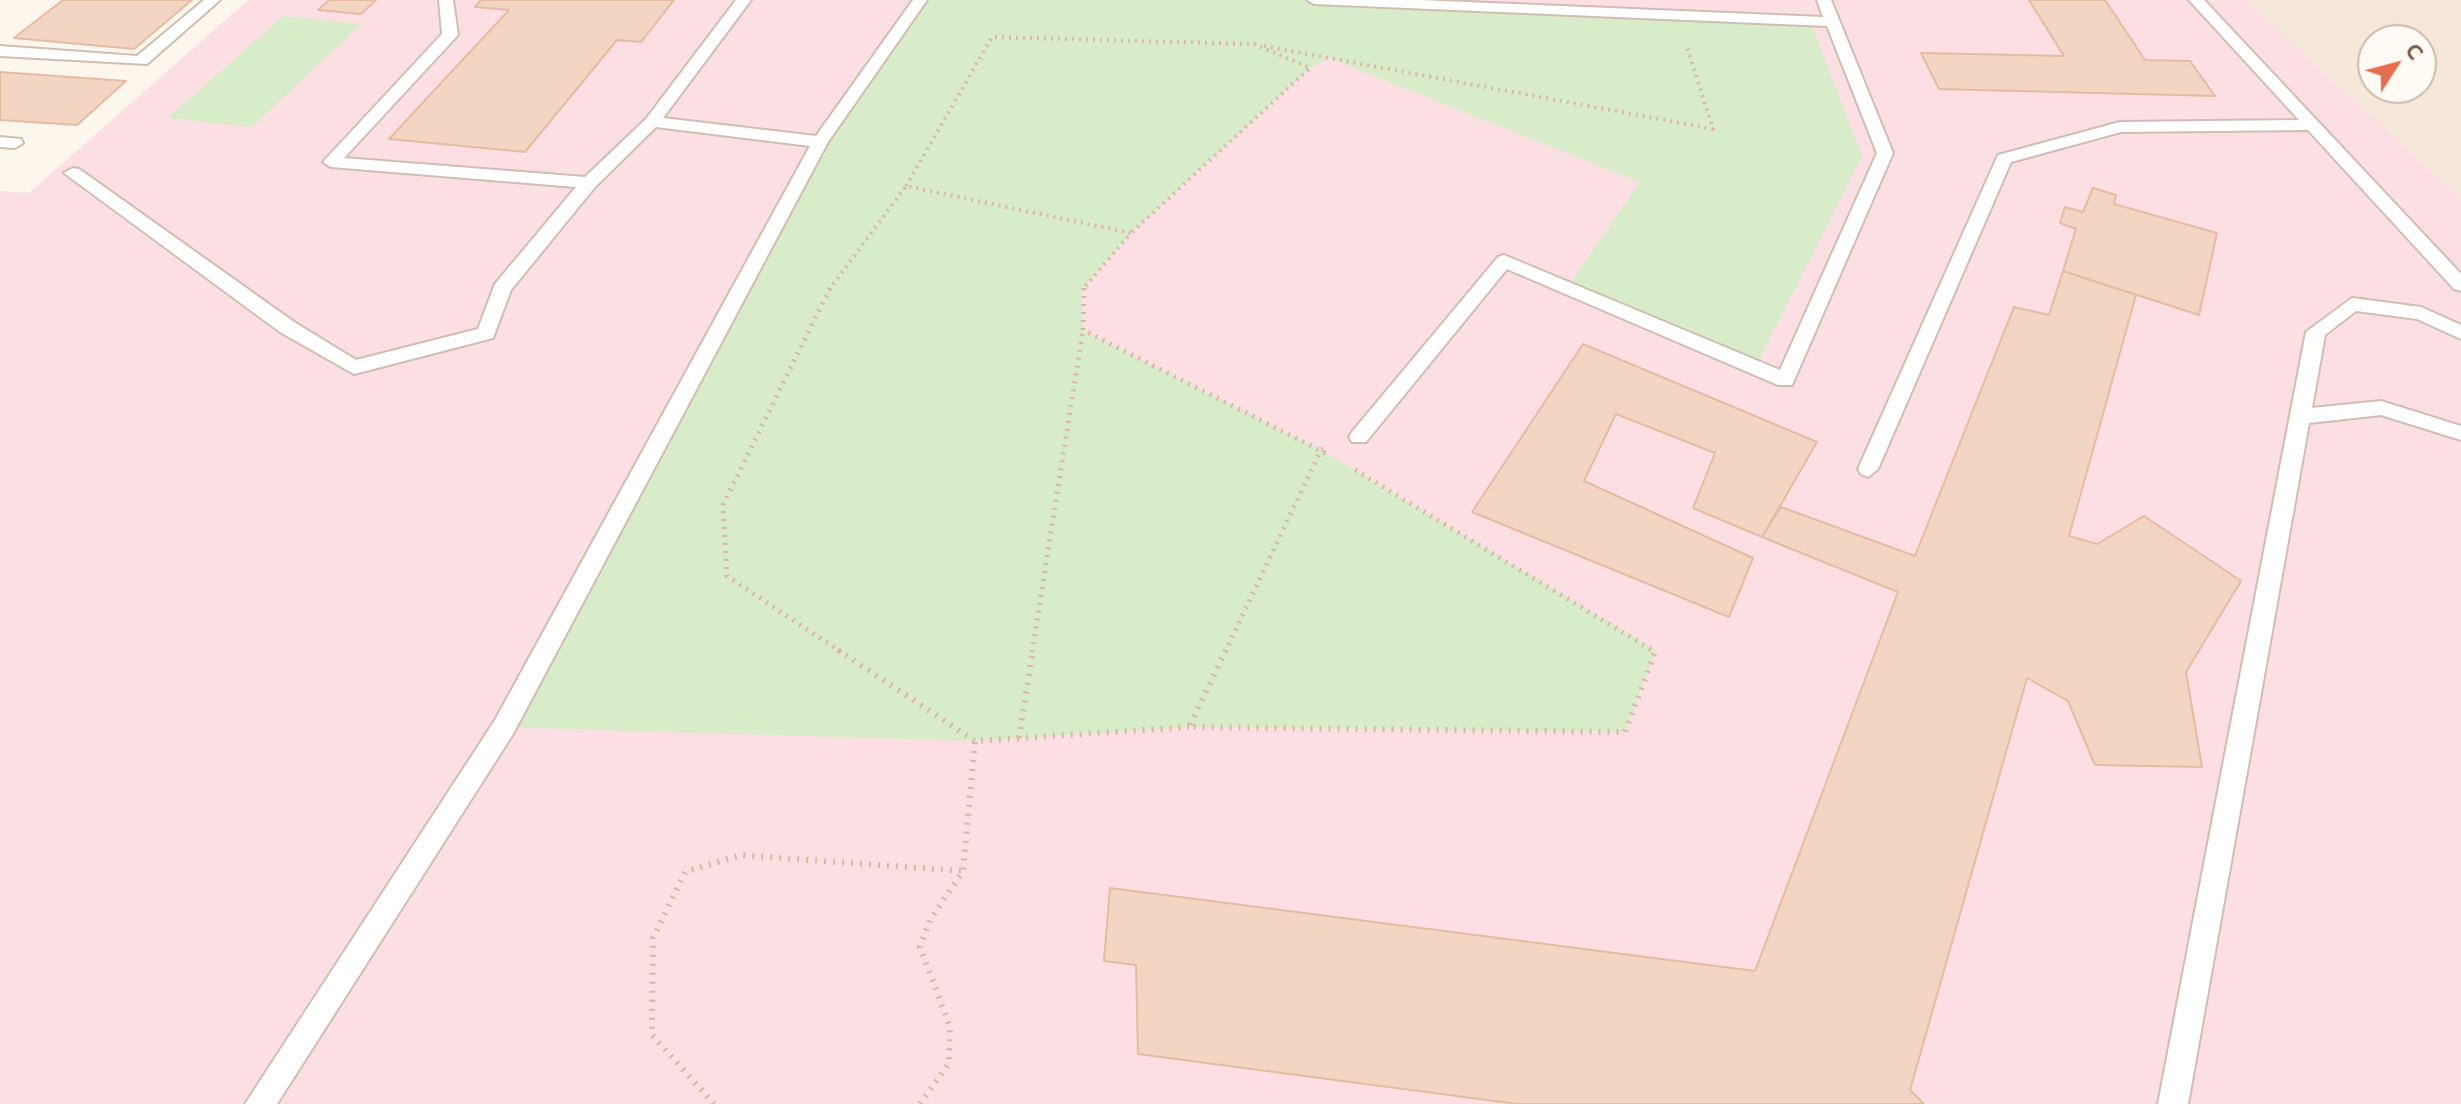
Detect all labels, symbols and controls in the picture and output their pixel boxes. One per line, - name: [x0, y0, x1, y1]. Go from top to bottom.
- north arrow: [2357, 24, 2437, 104]
- text: С: [2401, 38, 2429, 64]

